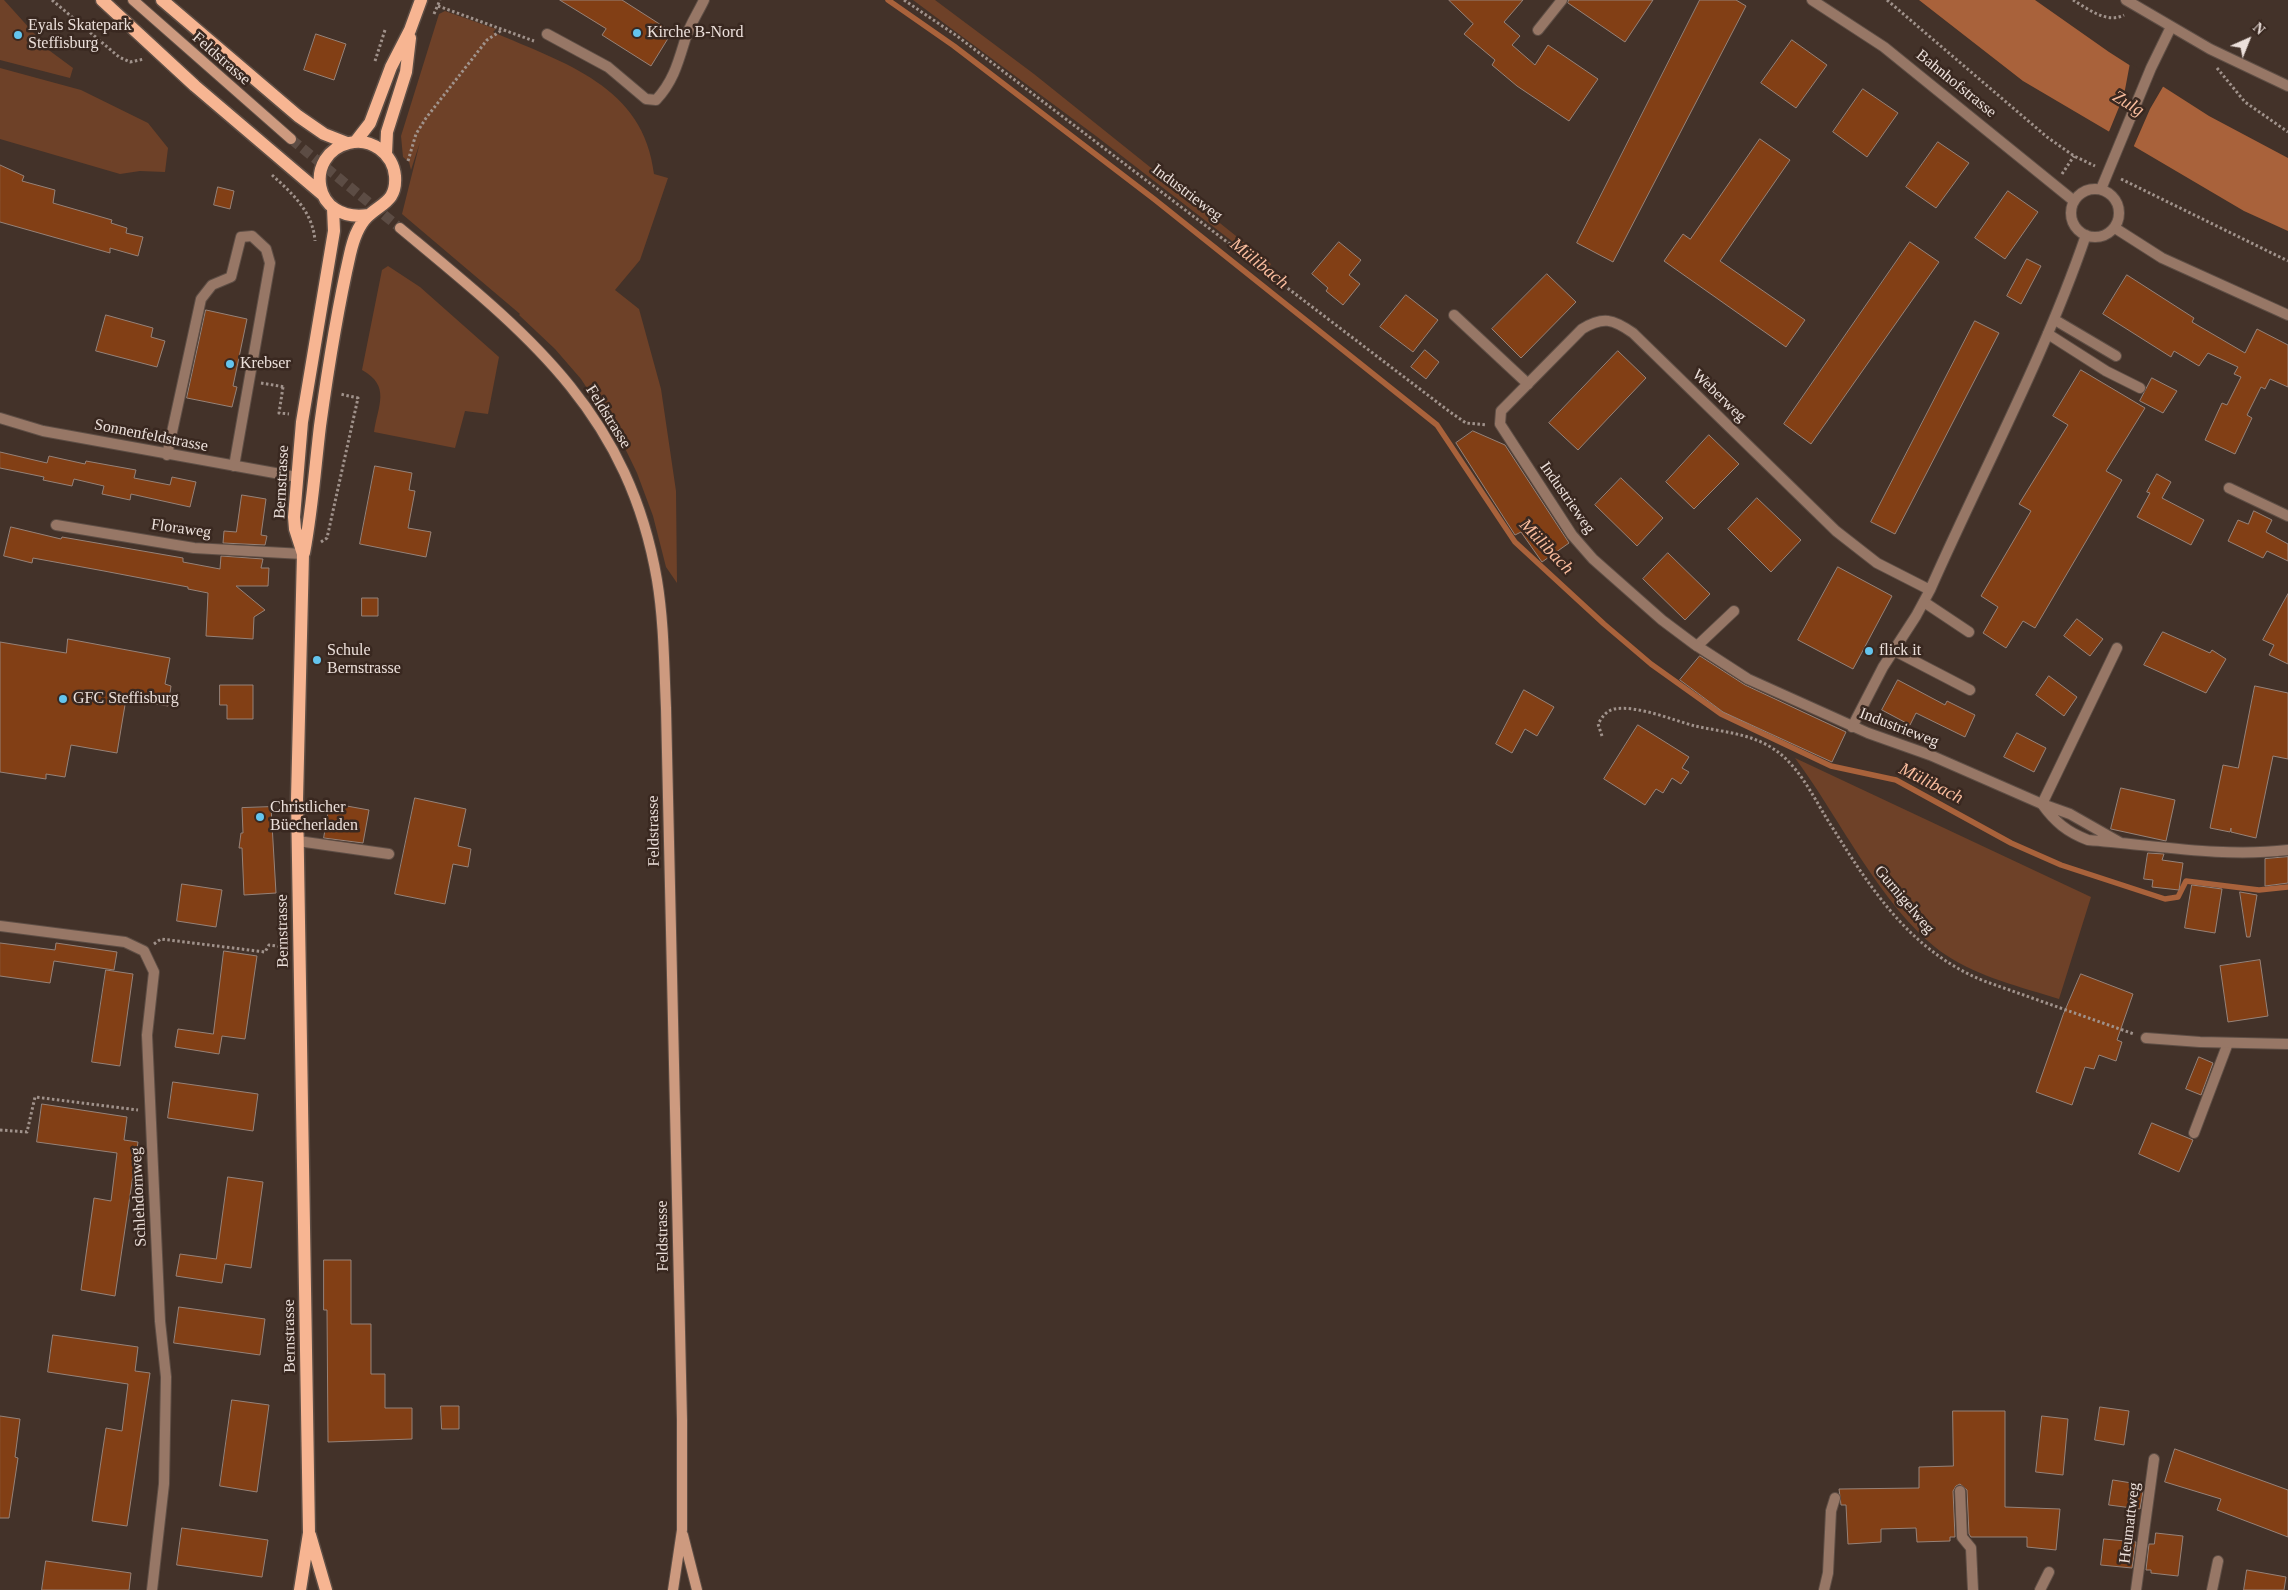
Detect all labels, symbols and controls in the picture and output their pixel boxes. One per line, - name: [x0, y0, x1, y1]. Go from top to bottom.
- north arrow: [2223, 15, 2273, 65]
- place label: Eyals Skatepark Steffisburg: [28, 16, 132, 54]
- text: N: [2250, 20, 2268, 38]
- place label: Kirche B-Nord: [647, 23, 743, 43]
- marker: Kirche B-Nord: [631, 27, 643, 39]
- street label: Feldstrasse: [188, 28, 254, 90]
- marker: Eyals Skatepark Steffisburg: [12, 29, 24, 41]
- street label: Bahnhofstrasse: [1912, 46, 2000, 122]
- water label: Zulg: [2108, 86, 2148, 122]
- street label: Industrieweg: [1148, 160, 1226, 226]
- water label: Mülibach: [1225, 234, 1293, 294]
- place label: Krebser: [240, 354, 291, 374]
- marker: Krebser: [224, 358, 236, 370]
- street label: Weberweg: [1688, 365, 1750, 427]
- street label: Feldstrasse: [581, 382, 635, 452]
- street label: Sonnenfeldstrasse: [92, 416, 210, 456]
- street label: Bernstrasse: [270, 445, 294, 519]
- street label: Industrieweg: [1535, 458, 1599, 538]
- street label: Floraweg: [150, 515, 212, 543]
- water label: Mülibach: [1514, 515, 1578, 579]
- place label: Schule Bernstrasse: [327, 641, 401, 679]
- place label: flick it: [1879, 641, 1921, 661]
- marker: flick it: [1863, 645, 1875, 657]
- marker: Schule Bernstrasse: [311, 654, 323, 666]
- place label: GFC Steffisburg: [73, 689, 179, 709]
- marker: GFC Steffisburg: [57, 693, 69, 705]
- street label: Industrieweg: [1857, 704, 1941, 752]
- water label: Mülibach: [1895, 759, 1967, 809]
- street label: Feldstrasse: [644, 795, 664, 867]
- place label: Christlicher Büecherladen: [270, 798, 358, 836]
- marker: Christlicher Büecherladen: [254, 811, 266, 823]
- street label: Gurnigelweg: [1870, 862, 1938, 938]
- street label: Bernstrasse: [273, 894, 293, 968]
- street label: Schlehdornweg: [127, 1147, 151, 1247]
- street label: Feldstrasse: [653, 1200, 673, 1272]
- street label: Bernstrasse: [280, 1299, 300, 1373]
- street label: Heumattweg: [2115, 1481, 2145, 1565]

